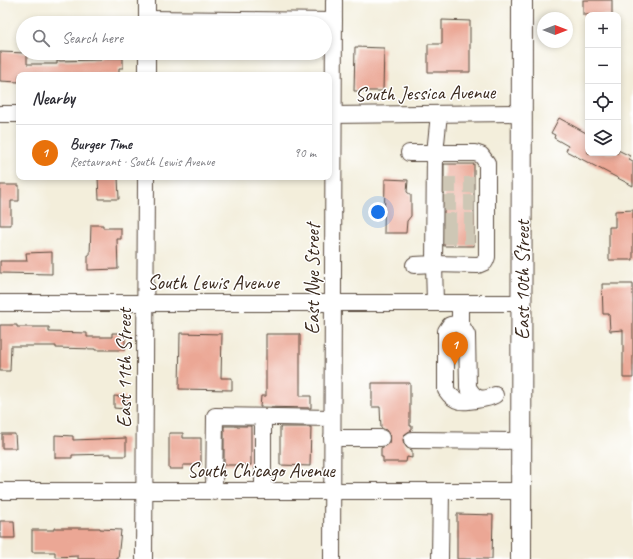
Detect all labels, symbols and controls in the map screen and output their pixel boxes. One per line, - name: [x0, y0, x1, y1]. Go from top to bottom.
- north arrow: [537, 12, 573, 48]
- map controls: [585, 12, 621, 156]
- button: +: [585, 12, 621, 48]
- search box: [16, 16, 332, 60]
- icon: search: [30, 27, 52, 49]
- text: Search here: [62, 29, 123, 48]
- button: −: [585, 48, 621, 84]
- street label: South Jessica Avenue: [355, 79, 497, 107]
- button: locate: [585, 84, 621, 120]
- text: Nearby: [32, 88, 75, 109]
- button: layers: [585, 120, 621, 156]
- text: Burger Time: [70, 135, 132, 154]
- text: 1: [42, 145, 48, 161]
- text: 90 m: [294, 145, 316, 161]
- text: Restaurant · South Lewis Avenue: [70, 154, 214, 170]
- your location: [368, 202, 388, 222]
- street label: East 10th Street: [510, 218, 535, 340]
- street label: East Nye Street: [300, 220, 325, 334]
- street label: South Lewis Avenue: [147, 270, 280, 295]
- street label: East 11th Street: [112, 306, 137, 428]
- pin: 1: [442, 332, 468, 365]
- street label: South Chicago Avenue: [187, 458, 336, 483]

